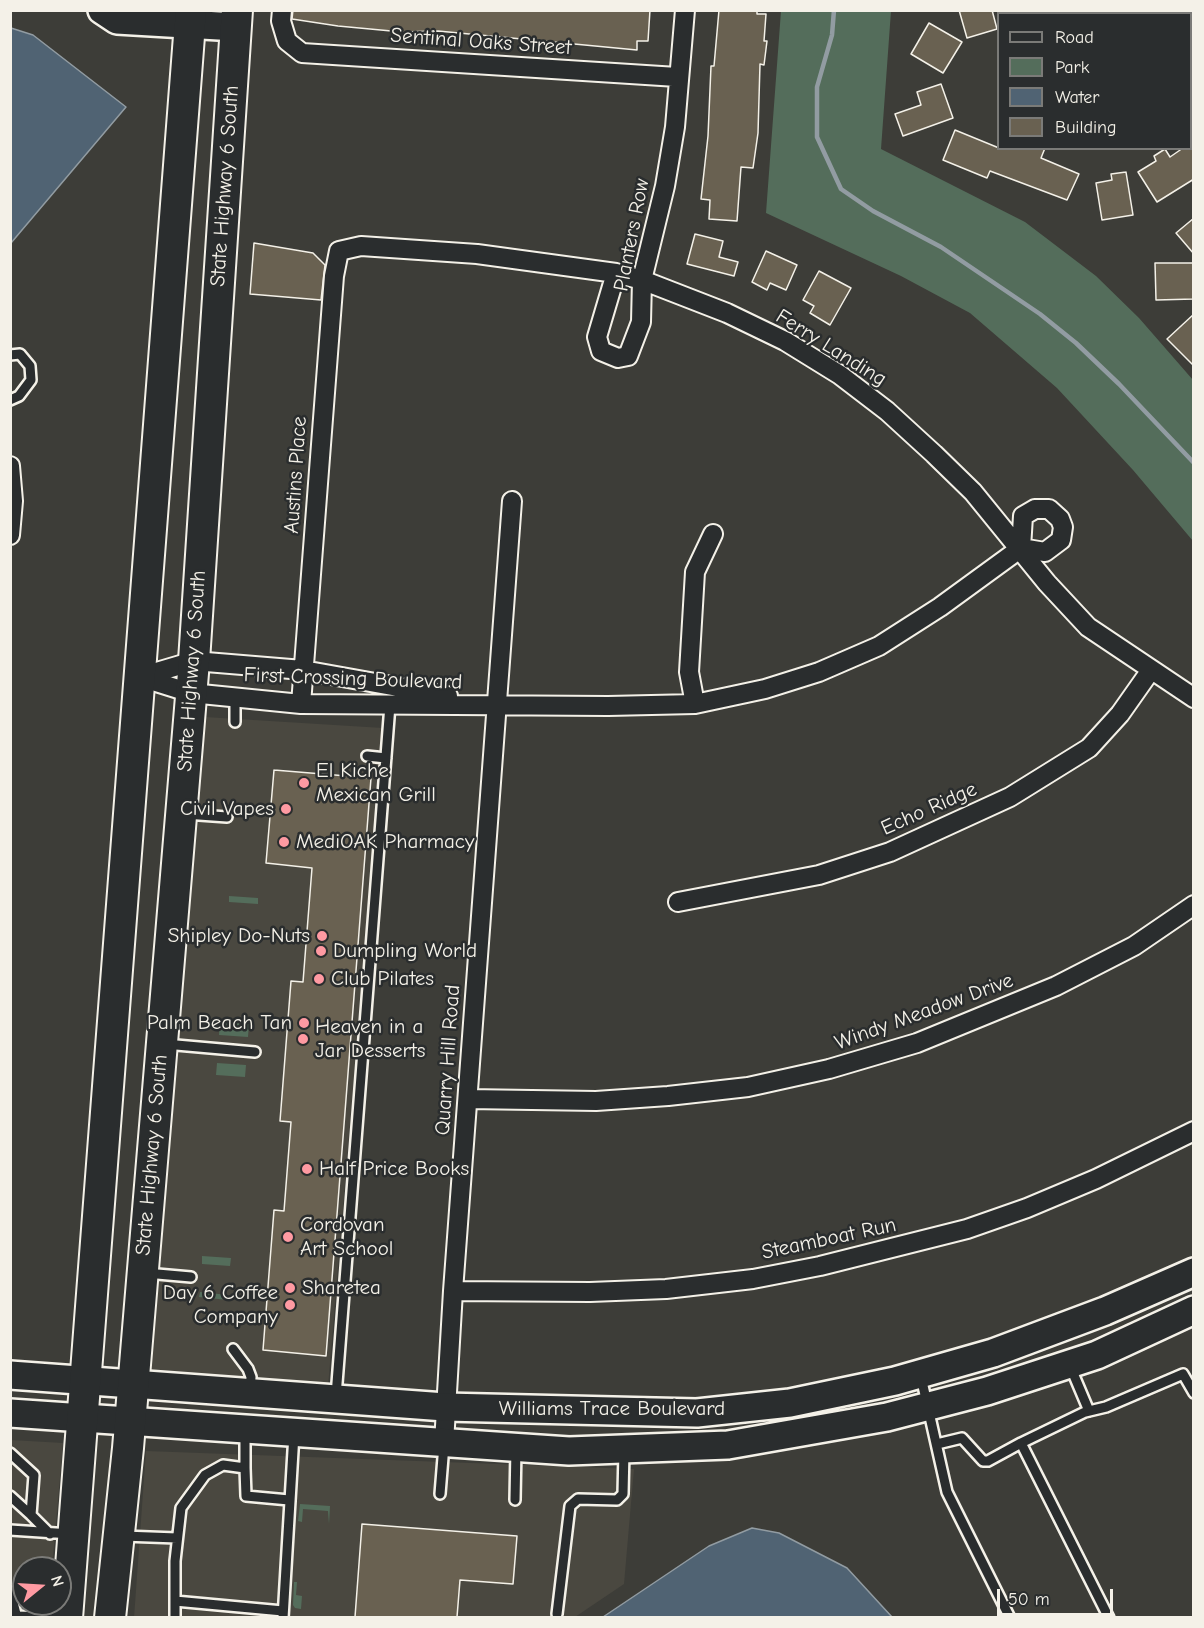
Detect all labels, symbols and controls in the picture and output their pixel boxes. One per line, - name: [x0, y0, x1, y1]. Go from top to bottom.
- legend: [997, 12, 1192, 150]
- street label: Sentinal Oaks Street: [390, 23, 572, 61]
- text: Road: [1055, 27, 1094, 48]
- text: Park: [1055, 57, 1089, 78]
- street label: State Highway 6 South: [205, 85, 245, 287]
- text: Water: [1055, 87, 1099, 108]
- text: Building: [1055, 117, 1117, 138]
- street label: Planters Row: [609, 176, 655, 294]
- street label: Ferry Landing: [771, 304, 891, 392]
- street label: Austins Place: [279, 415, 313, 535]
- street label: State Highway 6 South: [172, 570, 212, 772]
- street label: First Crossing Boulevard: [243, 663, 463, 695]
- place label: El Kiche Mexican Grill: [316, 758, 436, 808]
- marker: El Kiche Mexican Grill: [297, 776, 311, 790]
- street label: Echo Ridge: [877, 777, 981, 841]
- place label: Civil Vapes: [180, 796, 274, 822]
- marker: Civil Vapes: [279, 802, 293, 816]
- place label: MediOAK Pharmacy: [296, 829, 474, 855]
- marker: MediOAK Pharmacy: [277, 835, 291, 849]
- place label: Shipley Do-Nuts: [168, 923, 310, 949]
- marker: Shipley Do-Nuts: [315, 929, 329, 943]
- place label: Dumpling World: [333, 938, 477, 964]
- marker: Dumpling World: [314, 944, 328, 958]
- place label: Club Pilates: [331, 966, 434, 992]
- street label: Windy Meadow Drive: [831, 968, 1017, 1056]
- marker: Club Pilates: [312, 972, 326, 986]
- street label: Quarry Hill Road: [430, 984, 466, 1136]
- place label: Palm Beach Tan: [147, 1010, 292, 1036]
- place label: Heaven in a Jar Desserts: [315, 1014, 426, 1064]
- marker: Palm Beach Tan: [297, 1016, 311, 1030]
- marker: Heaven in a Jar Desserts: [296, 1032, 310, 1046]
- street label: State Highway 6 South: [131, 1053, 173, 1257]
- place label: Half Price Books: [319, 1156, 469, 1182]
- marker: Half Price Books: [300, 1162, 314, 1176]
- place label: Cordovan Art School: [300, 1212, 393, 1262]
- street label: Steamboat Run: [759, 1212, 899, 1266]
- marker: Cordovan Art School: [281, 1230, 295, 1244]
- place label: Sharetea: [302, 1275, 381, 1301]
- place label: Day 6 Coffee Company: [163, 1280, 278, 1330]
- marker: Sharetea: [283, 1281, 297, 1295]
- marker: Day 6 Coffee Company: [283, 1298, 297, 1312]
- street label: Williams Trace Boulevard: [499, 1396, 725, 1422]
- north arrow: [12, 1556, 72, 1616]
- text: N: [47, 1573, 67, 1589]
- scale bar: [1000, 1577, 1116, 1615]
- text: 50 m: [1008, 1589, 1050, 1610]

